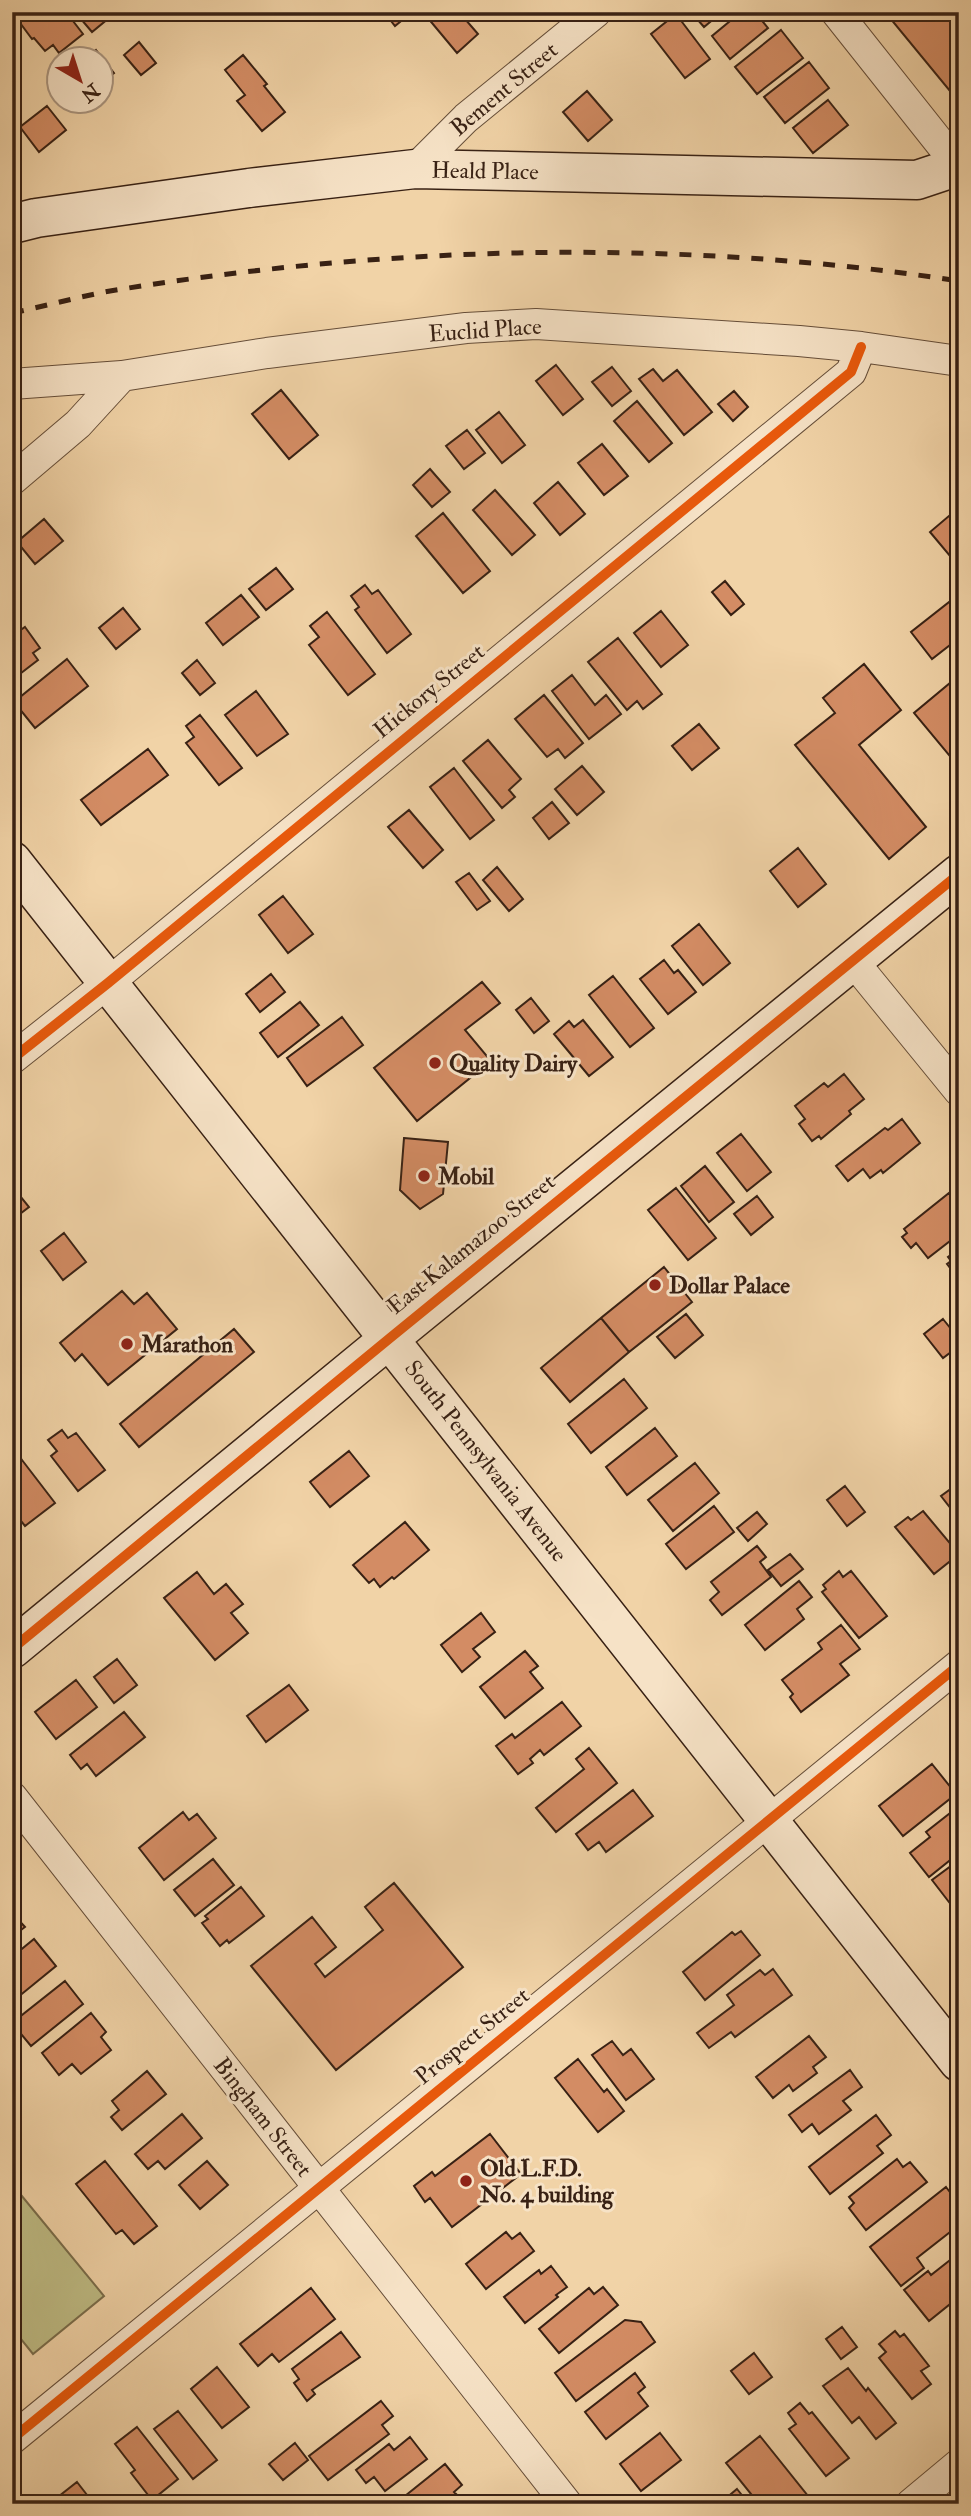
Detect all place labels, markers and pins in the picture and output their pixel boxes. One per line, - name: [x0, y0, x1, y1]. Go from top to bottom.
- place label: Quality Dairy: [449, 1049, 578, 1079]
- marker: Quality Dairy: [427, 1055, 443, 1071]
- place label: Mobil: [437, 1162, 495, 1191]
- marker: Mobil: [416, 1168, 432, 1184]
- place label: Dollar Palace: [669, 1271, 790, 1300]
- marker: Dollar Palace: [647, 1277, 663, 1293]
- place label: Marathon: [140, 1330, 233, 1359]
- marker: Marathon: [119, 1336, 135, 1352]
- place label: Old L.F.D. No. 4 building: [479, 2154, 615, 2210]
- marker: Old L.F.D. No. 4 building: [458, 2173, 474, 2189]

